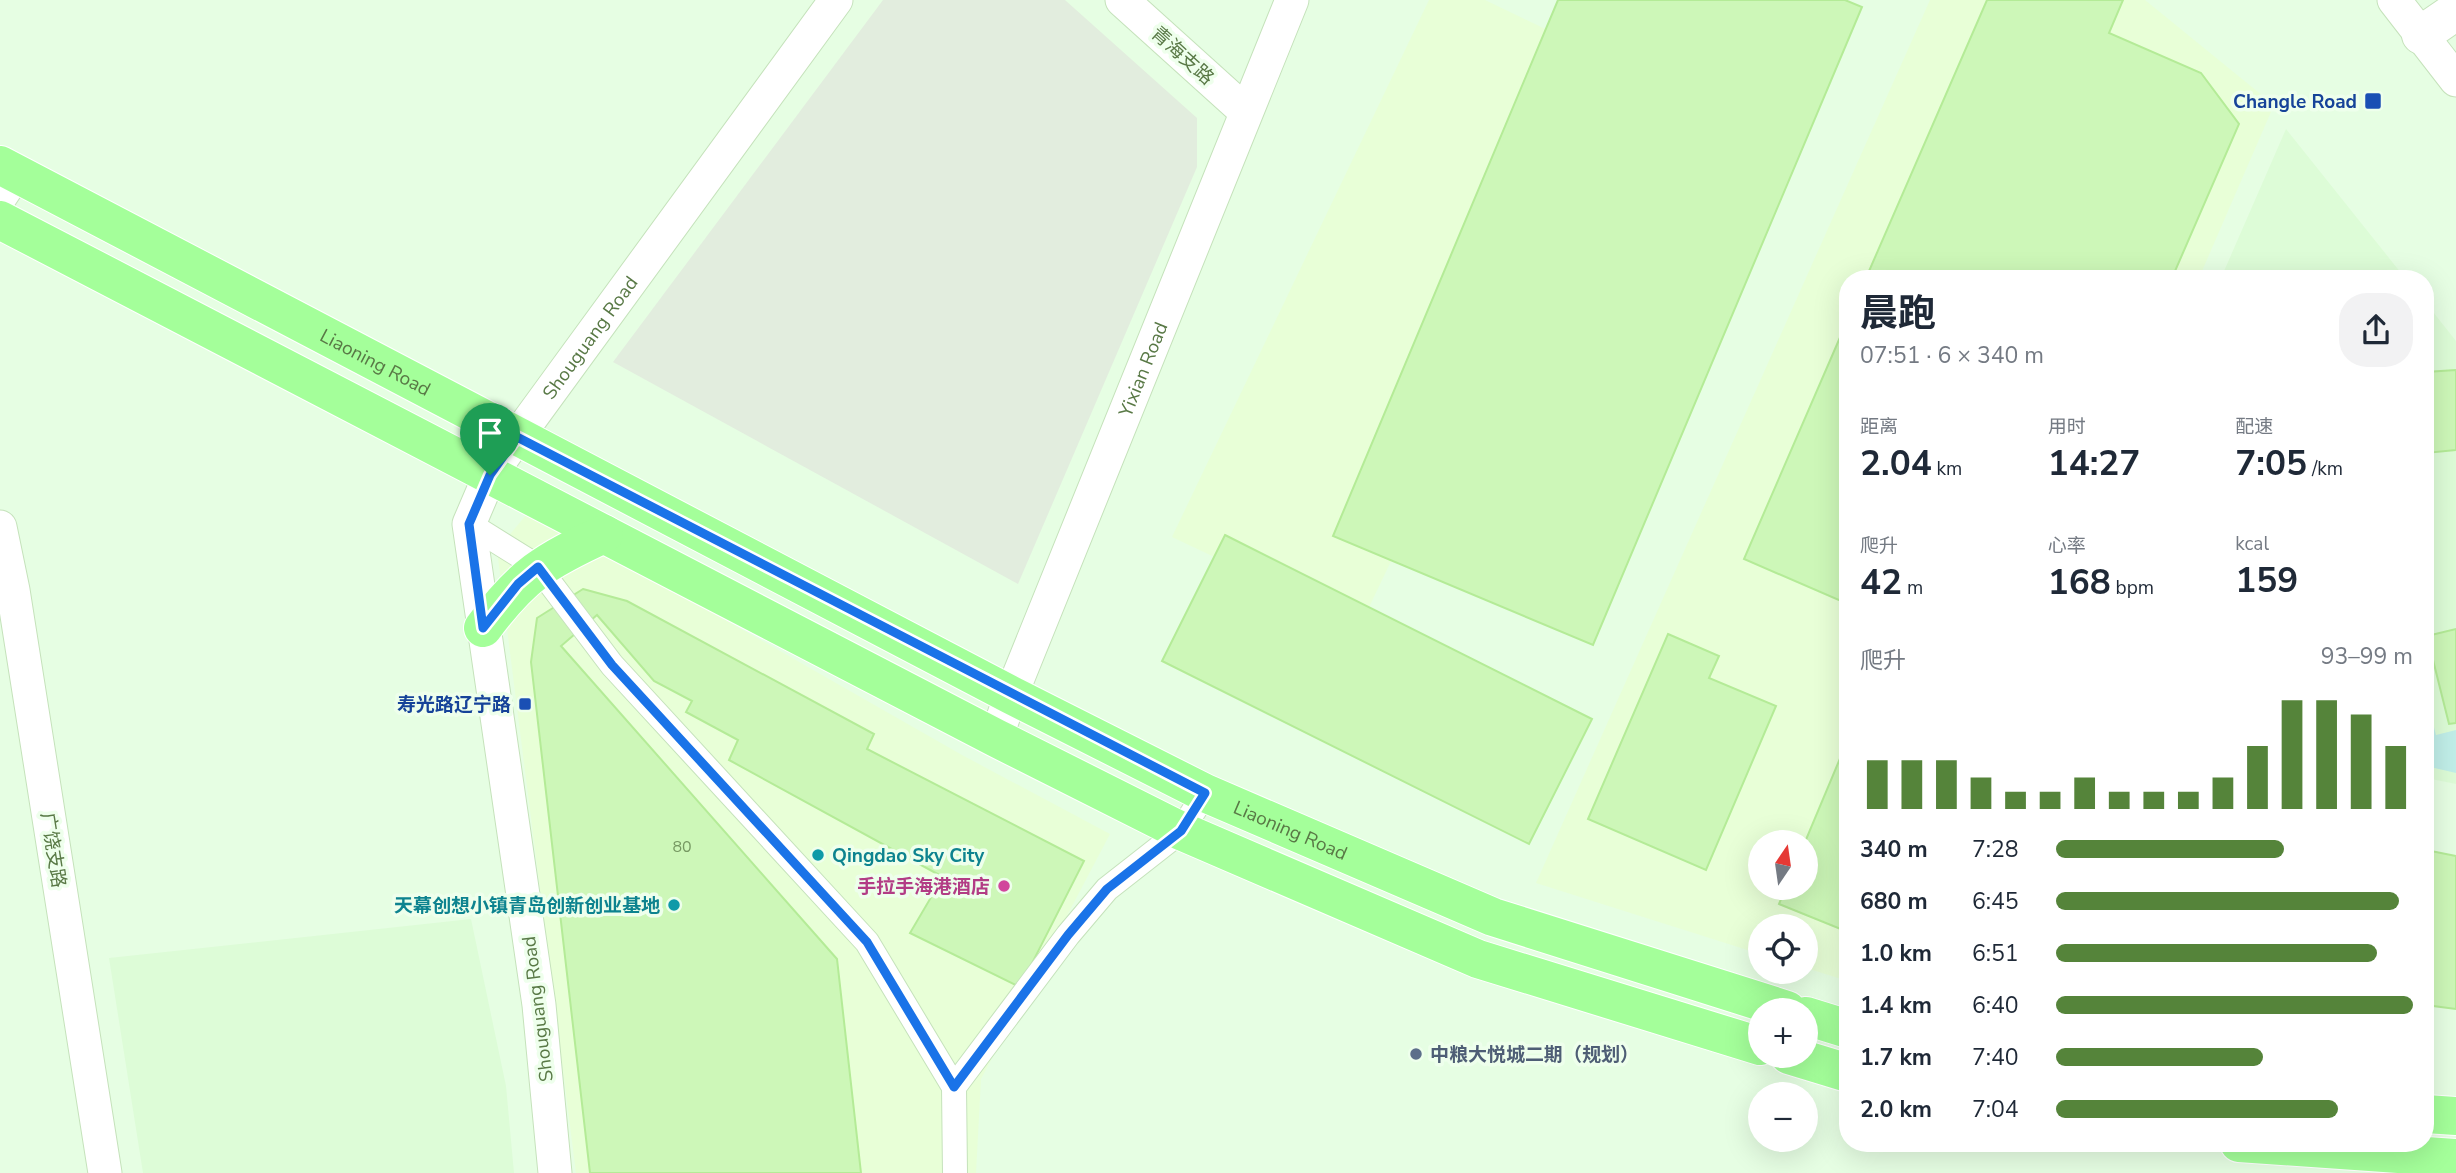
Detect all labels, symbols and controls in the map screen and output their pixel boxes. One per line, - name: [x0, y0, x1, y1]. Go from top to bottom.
- street label: 青海支路: [1145, 21, 1219, 91]
- place label: Changle Road: [2233, 89, 2357, 115]
- marker: Changle Road: [2363, 91, 2383, 111]
- street label: Shouguang Road: [537, 271, 644, 405]
- text: 晨跑: [1860, 288, 1936, 339]
- button: share: [2339, 293, 2413, 367]
- street label: Yixian Road: [1112, 318, 1174, 422]
- street label: Liaoning Road: [315, 323, 435, 403]
- text: 07:51 · 6 × 340 m: [1860, 340, 2044, 371]
- pin: [460, 403, 520, 475]
- icon: arrive: [471, 414, 509, 452]
- text: 距离: [1860, 414, 1898, 440]
- text: 用时: [2048, 414, 2086, 440]
- text: 配速: [2235, 414, 2273, 440]
- text: 2.04: [1860, 440, 1932, 487]
- text: 14:27: [2048, 440, 2140, 487]
- text: 7:05: [2235, 440, 2307, 487]
- text: km: [1932, 456, 1962, 482]
- text: /km: [2307, 456, 2343, 482]
- text: kcal: [2235, 531, 2269, 557]
- text: 爬升: [1860, 533, 1898, 559]
- text: 心率: [2048, 533, 2086, 559]
- text: 159: [2235, 557, 2298, 604]
- text: 42: [1860, 559, 1902, 606]
- text: 168: [2048, 559, 2111, 606]
- text: m: [1902, 575, 1923, 601]
- text: bpm: [2111, 575, 2154, 601]
- text: 93–99 m: [2321, 641, 2413, 672]
- text: 爬升: [1860, 645, 1906, 676]
- place label: 寿光路辽宁路: [397, 692, 511, 718]
- marker: 寿光路辽宁路: [517, 696, 533, 712]
- street label: Liaoning Road: [1229, 795, 1351, 867]
- street label: 广饶支路: [34, 811, 72, 890]
- north arrow: [1748, 830, 1818, 900]
- map controls: [1748, 830, 1818, 1152]
- text: 340 m: [1860, 834, 1928, 865]
- text: 7:28: [1972, 834, 2019, 865]
- house number: 80: [672, 836, 692, 858]
- place label: Qingdao Sky City: [832, 843, 985, 869]
- marker: Qingdao Sky City: [810, 847, 826, 863]
- place label: 手拉手海港酒店: [857, 874, 990, 900]
- marker: 手拉手海港酒店: [996, 878, 1012, 894]
- text: 680 m: [1860, 886, 1928, 917]
- text: 6:45: [1972, 886, 2019, 917]
- place label: 天幕创想小镇青岛创新创业基地: [394, 893, 660, 919]
- marker: 天幕创想小镇青岛创新创业基地: [666, 897, 682, 913]
- button: locate: [1748, 914, 1818, 984]
- street label: Shouguang Road: [516, 935, 560, 1083]
- text: 1.0 km: [1860, 938, 1932, 969]
- text: 6:51: [1972, 938, 2019, 969]
- text: 1.4 km: [1860, 990, 1932, 1021]
- text: 6:40: [1972, 990, 2019, 1021]
- button: +: [1748, 998, 1818, 1068]
- place label: 中粮大悦城二期（规划）: [1430, 1042, 1639, 1068]
- text: 1.7 km: [1860, 1042, 1932, 1073]
- text: 7:40: [1972, 1042, 2019, 1073]
- marker: 中粮大悦城二期（规划）: [1408, 1046, 1424, 1062]
- button: −: [1748, 1082, 1818, 1152]
- text: 2.0 km: [1860, 1094, 1932, 1125]
- text: 7:04: [1972, 1094, 2019, 1125]

